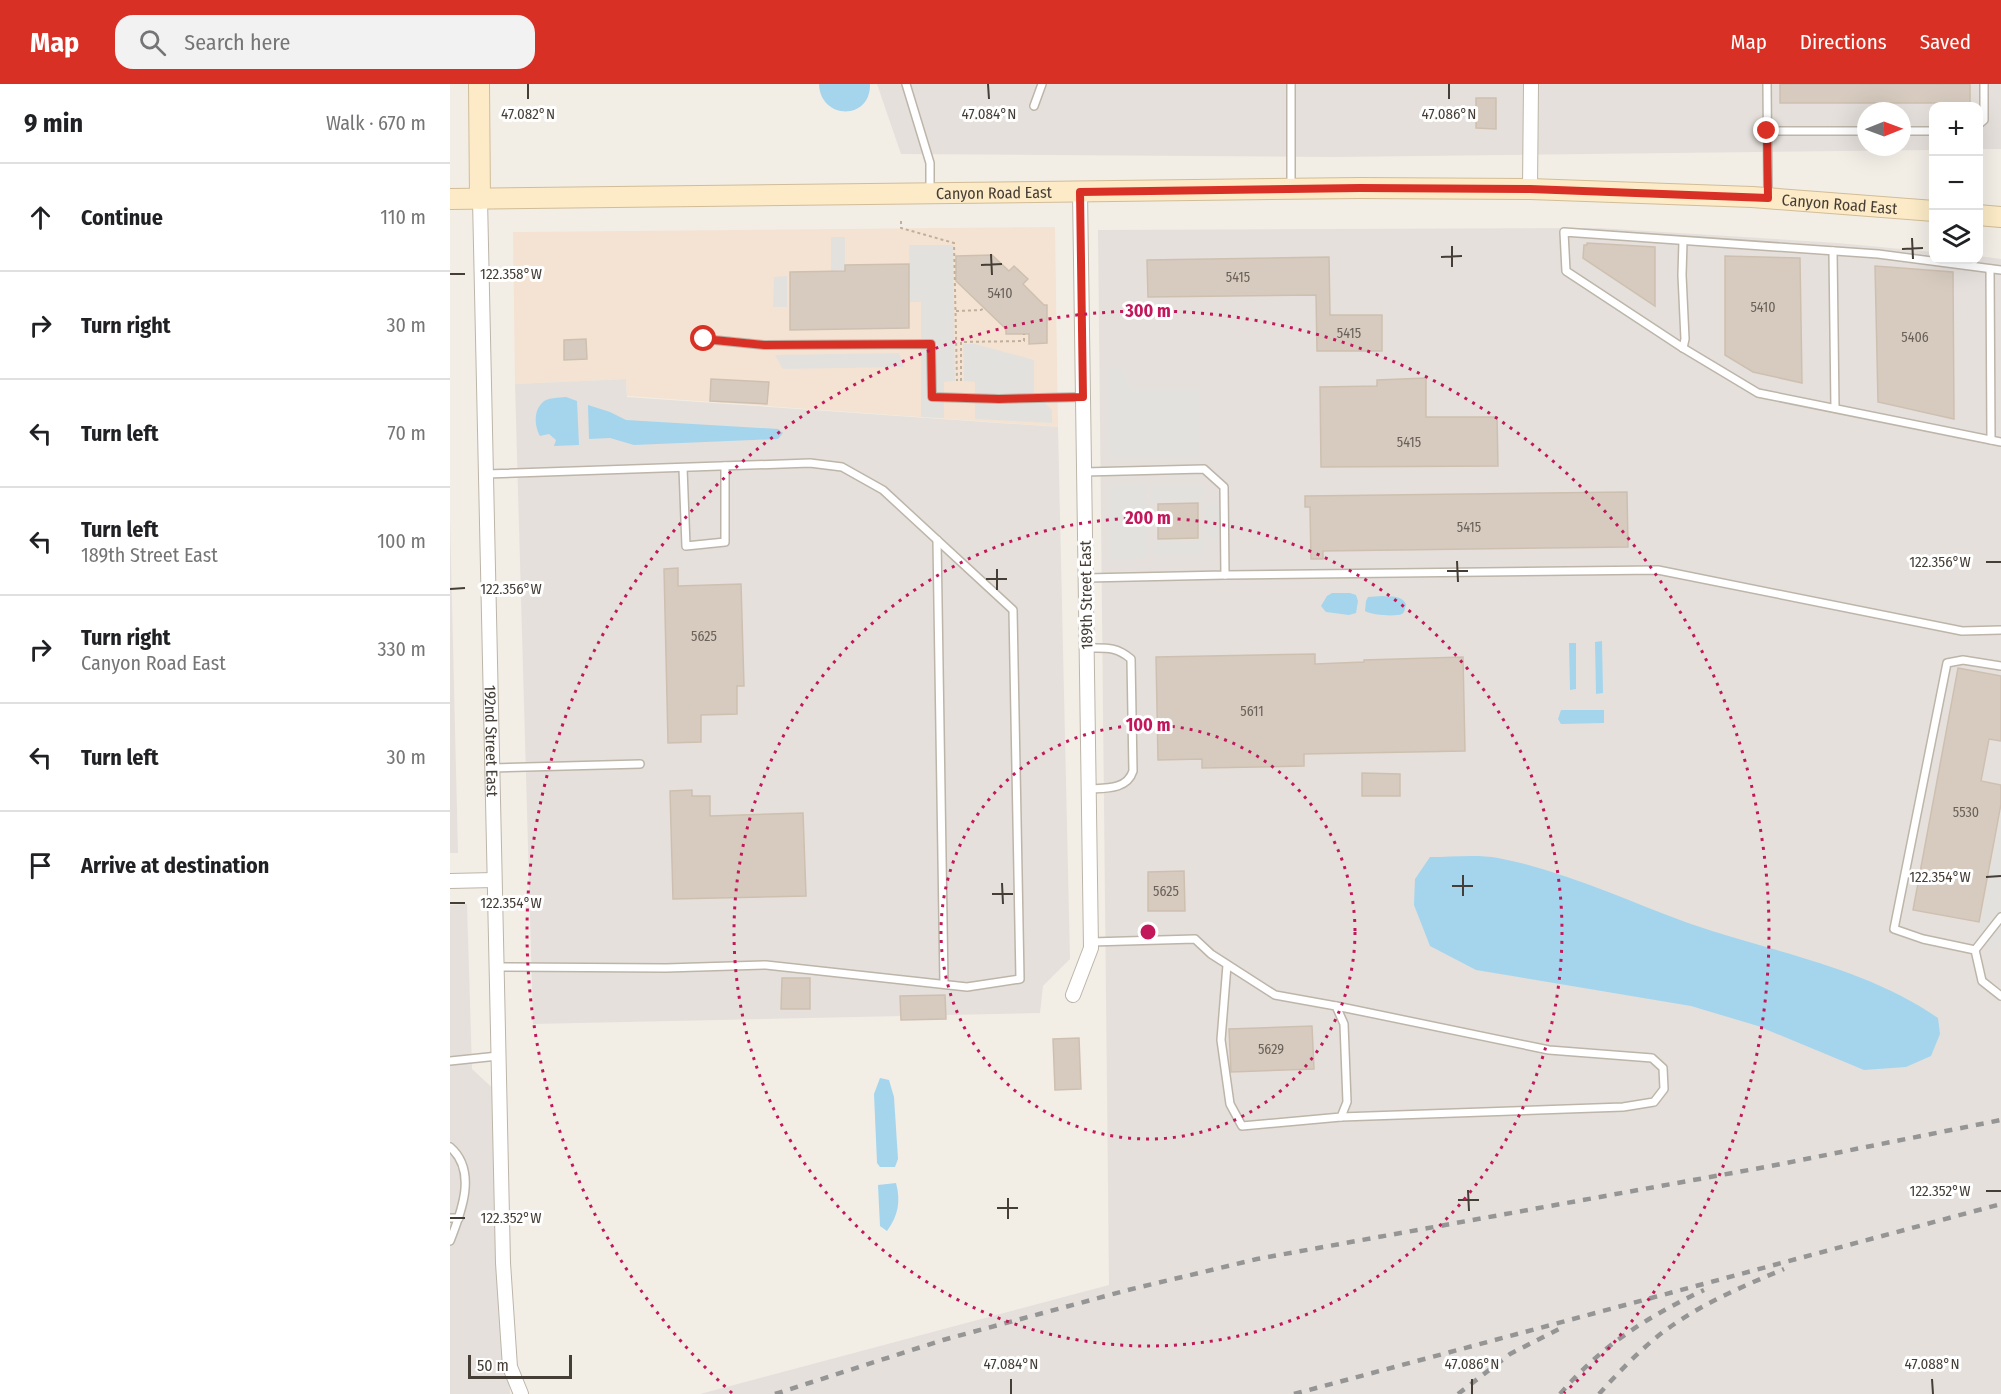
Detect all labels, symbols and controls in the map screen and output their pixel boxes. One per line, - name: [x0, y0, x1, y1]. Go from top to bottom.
- search box: [115, 15, 535, 69]
- text: Map: [30, 26, 79, 59]
- icon: search: [136, 26, 169, 59]
- text: Search here: [184, 29, 290, 56]
- text: Map: [1730, 29, 1767, 55]
- text: Directions: [1800, 29, 1887, 55]
- text: Saved: [1920, 29, 1971, 55]
- north arrow: [1857, 102, 1911, 156]
- map controls: [1929, 102, 1983, 264]
- button: +: [1929, 102, 1983, 156]
- text: 47.082°N: [501, 105, 555, 123]
- text: 47.084°N: [962, 105, 1016, 123]
- text: 47.086°N: [1422, 105, 1476, 123]
- text: 9 min: [24, 108, 83, 139]
- text: Walk · 670 m: [326, 111, 426, 135]
- route end: [1753, 117, 1779, 143]
- button: −: [1929, 156, 1983, 210]
- street label: Canyon Road East: [936, 182, 1053, 203]
- street label: Canyon Road East: [1781, 190, 1899, 218]
- icon: ahead: [24, 201, 57, 234]
- text: Continue: [81, 204, 163, 231]
- text: 110 m: [380, 205, 426, 229]
- button: layers: [1929, 210, 1983, 264]
- text: 122.358°W: [480, 265, 542, 283]
- house number: 5415: [1226, 269, 1250, 286]
- house number: 5410: [987, 285, 1013, 302]
- house number: 5410: [1750, 299, 1776, 316]
- text: 300 m: [1124, 300, 1171, 322]
- icon: right: [24, 309, 57, 342]
- text: Turn right: [81, 312, 170, 339]
- text: 30 m: [386, 313, 426, 337]
- route start: [690, 325, 716, 351]
- house number: 5415: [1337, 325, 1361, 342]
- house number: 5406: [1901, 329, 1929, 346]
- icon: left: [24, 417, 57, 450]
- text: Turn left: [81, 420, 159, 447]
- text: 70 m: [388, 421, 426, 445]
- house number: 5415: [1397, 434, 1421, 451]
- text: 200 m: [1124, 507, 1171, 529]
- text: Turn left: [81, 516, 159, 543]
- house number: 5415: [1457, 519, 1481, 536]
- icon: left: [24, 525, 57, 558]
- text: 100 m: [377, 529, 426, 553]
- street label: 189th Street East: [1076, 539, 1096, 650]
- text: 189th Street East: [81, 543, 218, 567]
- text: 122.356°W: [1909, 553, 1971, 571]
- text: 122.356°W: [480, 580, 542, 598]
- text: Turn right: [81, 624, 170, 651]
- house number: 5625: [691, 628, 717, 645]
- icon: right: [24, 633, 57, 666]
- text: 330 m: [377, 637, 426, 661]
- text: Canyon Road East: [81, 651, 226, 675]
- street label: 192nd Street East: [481, 685, 502, 798]
- house number: 5611: [1240, 703, 1264, 720]
- text: 100 m: [1126, 714, 1170, 736]
- icon: left: [24, 741, 57, 774]
- text: Turn left: [81, 744, 159, 771]
- text: 30 m: [386, 745, 426, 769]
- house number: 5530: [1953, 804, 1979, 821]
- icon: arrive: [24, 849, 57, 882]
- text: Arrive at destination: [81, 852, 269, 879]
- text: 122.354°W: [1909, 868, 1971, 886]
- house number: 5625: [1153, 883, 1179, 900]
- text: 122.354°W: [480, 894, 542, 912]
- centre of rings: [1138, 922, 1158, 942]
- house number: 5629: [1258, 1041, 1284, 1058]
- text: 122.352°W: [1910, 1182, 1970, 1200]
- text: 122.352°W: [481, 1209, 541, 1227]
- scale bar: [468, 1352, 572, 1380]
- text: 47.084°N: [984, 1355, 1038, 1373]
- text: 47.086°N: [1445, 1355, 1499, 1373]
- text: 47.088°N: [1904, 1355, 1960, 1373]
- text: 50 m: [477, 1356, 509, 1375]

